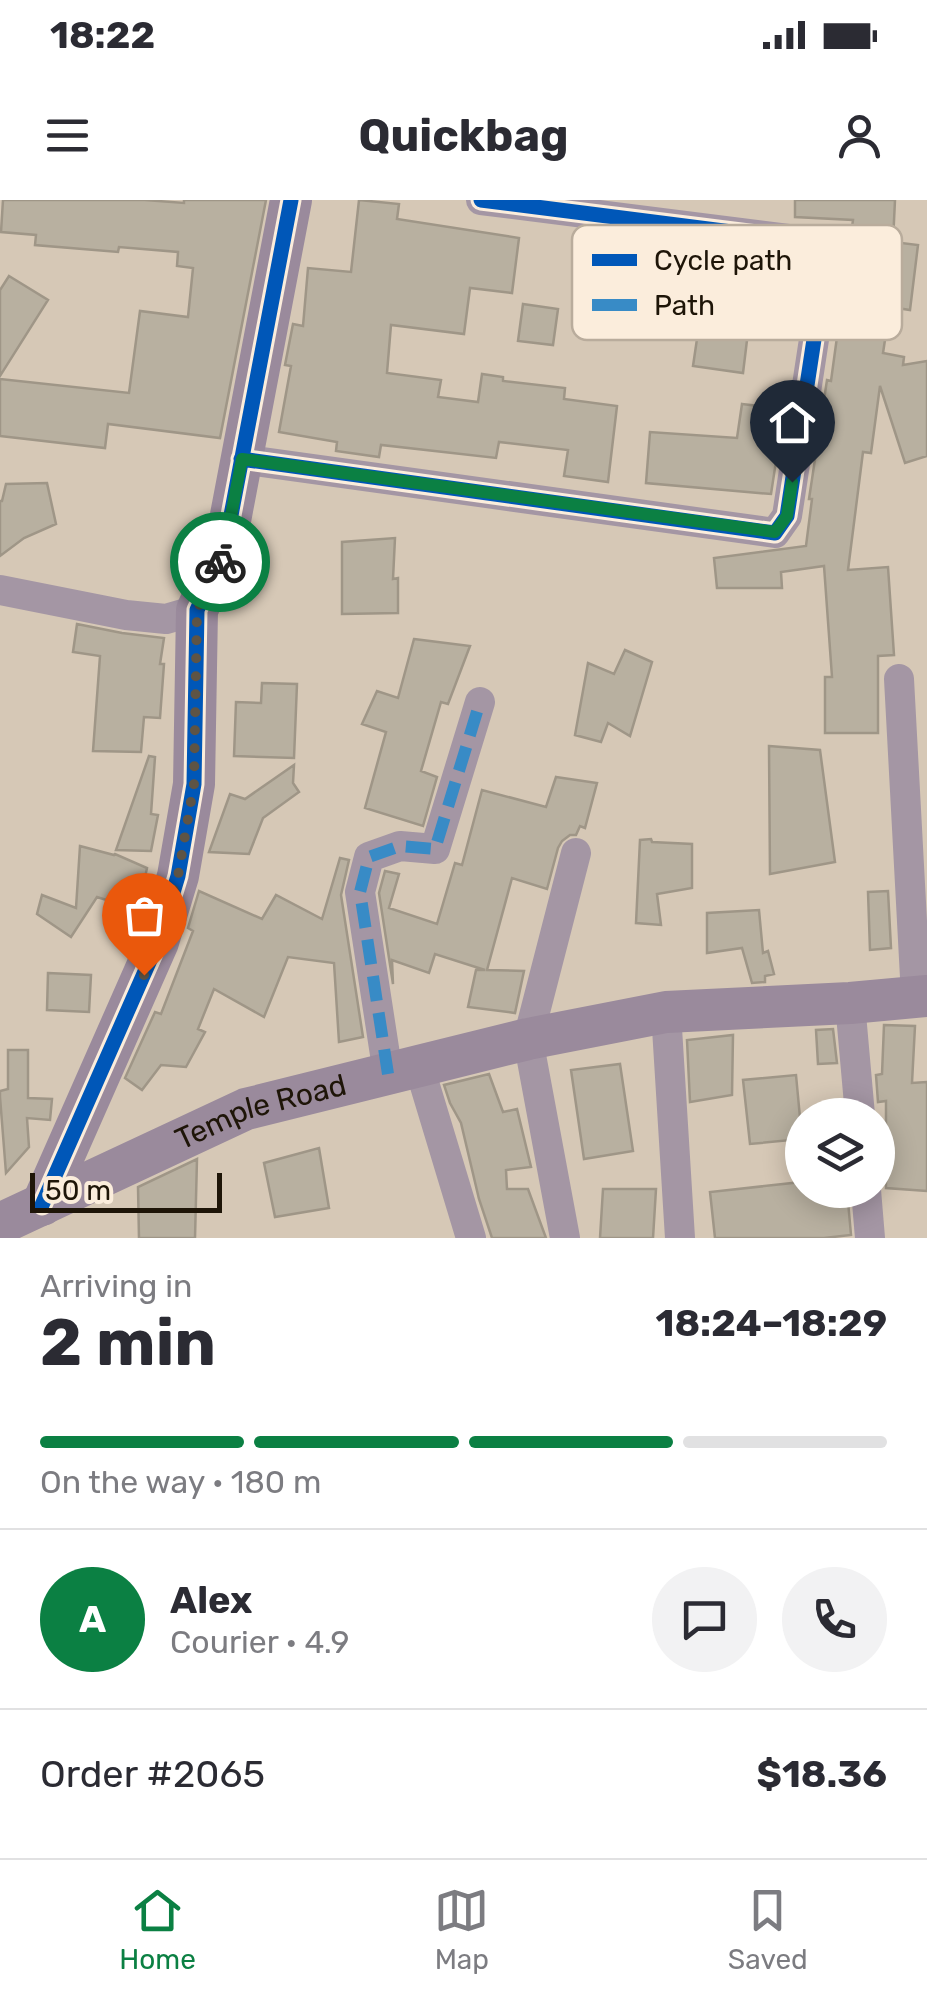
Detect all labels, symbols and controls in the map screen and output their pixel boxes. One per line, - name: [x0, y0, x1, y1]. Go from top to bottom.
- text: 18:22: [50, 12, 155, 58]
- icon: menu: [40, 108, 95, 163]
- icon: person: [832, 108, 887, 163]
- text: Quickbag: [358, 109, 569, 162]
- legend: [572, 225, 902, 340]
- text: Cycle path: [654, 244, 792, 277]
- text: Path: [654, 289, 715, 322]
- pin: [750, 380, 835, 483]
- icon: home: [765, 395, 820, 450]
- courier: [170, 512, 270, 612]
- icon: bike: [193, 535, 248, 590]
- pin: [102, 873, 187, 976]
- icon: bag: [117, 888, 172, 943]
- street label: Temple Road: [170, 1067, 350, 1157]
- map controls: [785, 1098, 895, 1208]
- button: layers: [785, 1098, 895, 1208]
- scale bar: [30, 1168, 222, 1213]
- text: 50 m: [45, 1174, 111, 1207]
- text: Arriving in: [40, 1267, 192, 1305]
- text: 18:24–18:29: [656, 1300, 887, 1346]
- text: 2 min: [40, 1304, 216, 1381]
- text: On the way · 180 m: [40, 1463, 321, 1501]
- button: chat: [652, 1567, 757, 1672]
- button: phone: [782, 1567, 887, 1672]
- text: Alex: [170, 1577, 252, 1623]
- text: A: [79, 1596, 106, 1642]
- text: Courier · 4.9: [170, 1623, 349, 1661]
- text: Order #2065: [40, 1751, 265, 1797]
- text: $18.36: [757, 1751, 887, 1797]
- tab: Home: [119, 1883, 196, 1976]
- tab: Map: [434, 1883, 489, 1976]
- tab: Saved: [728, 1883, 808, 1976]

